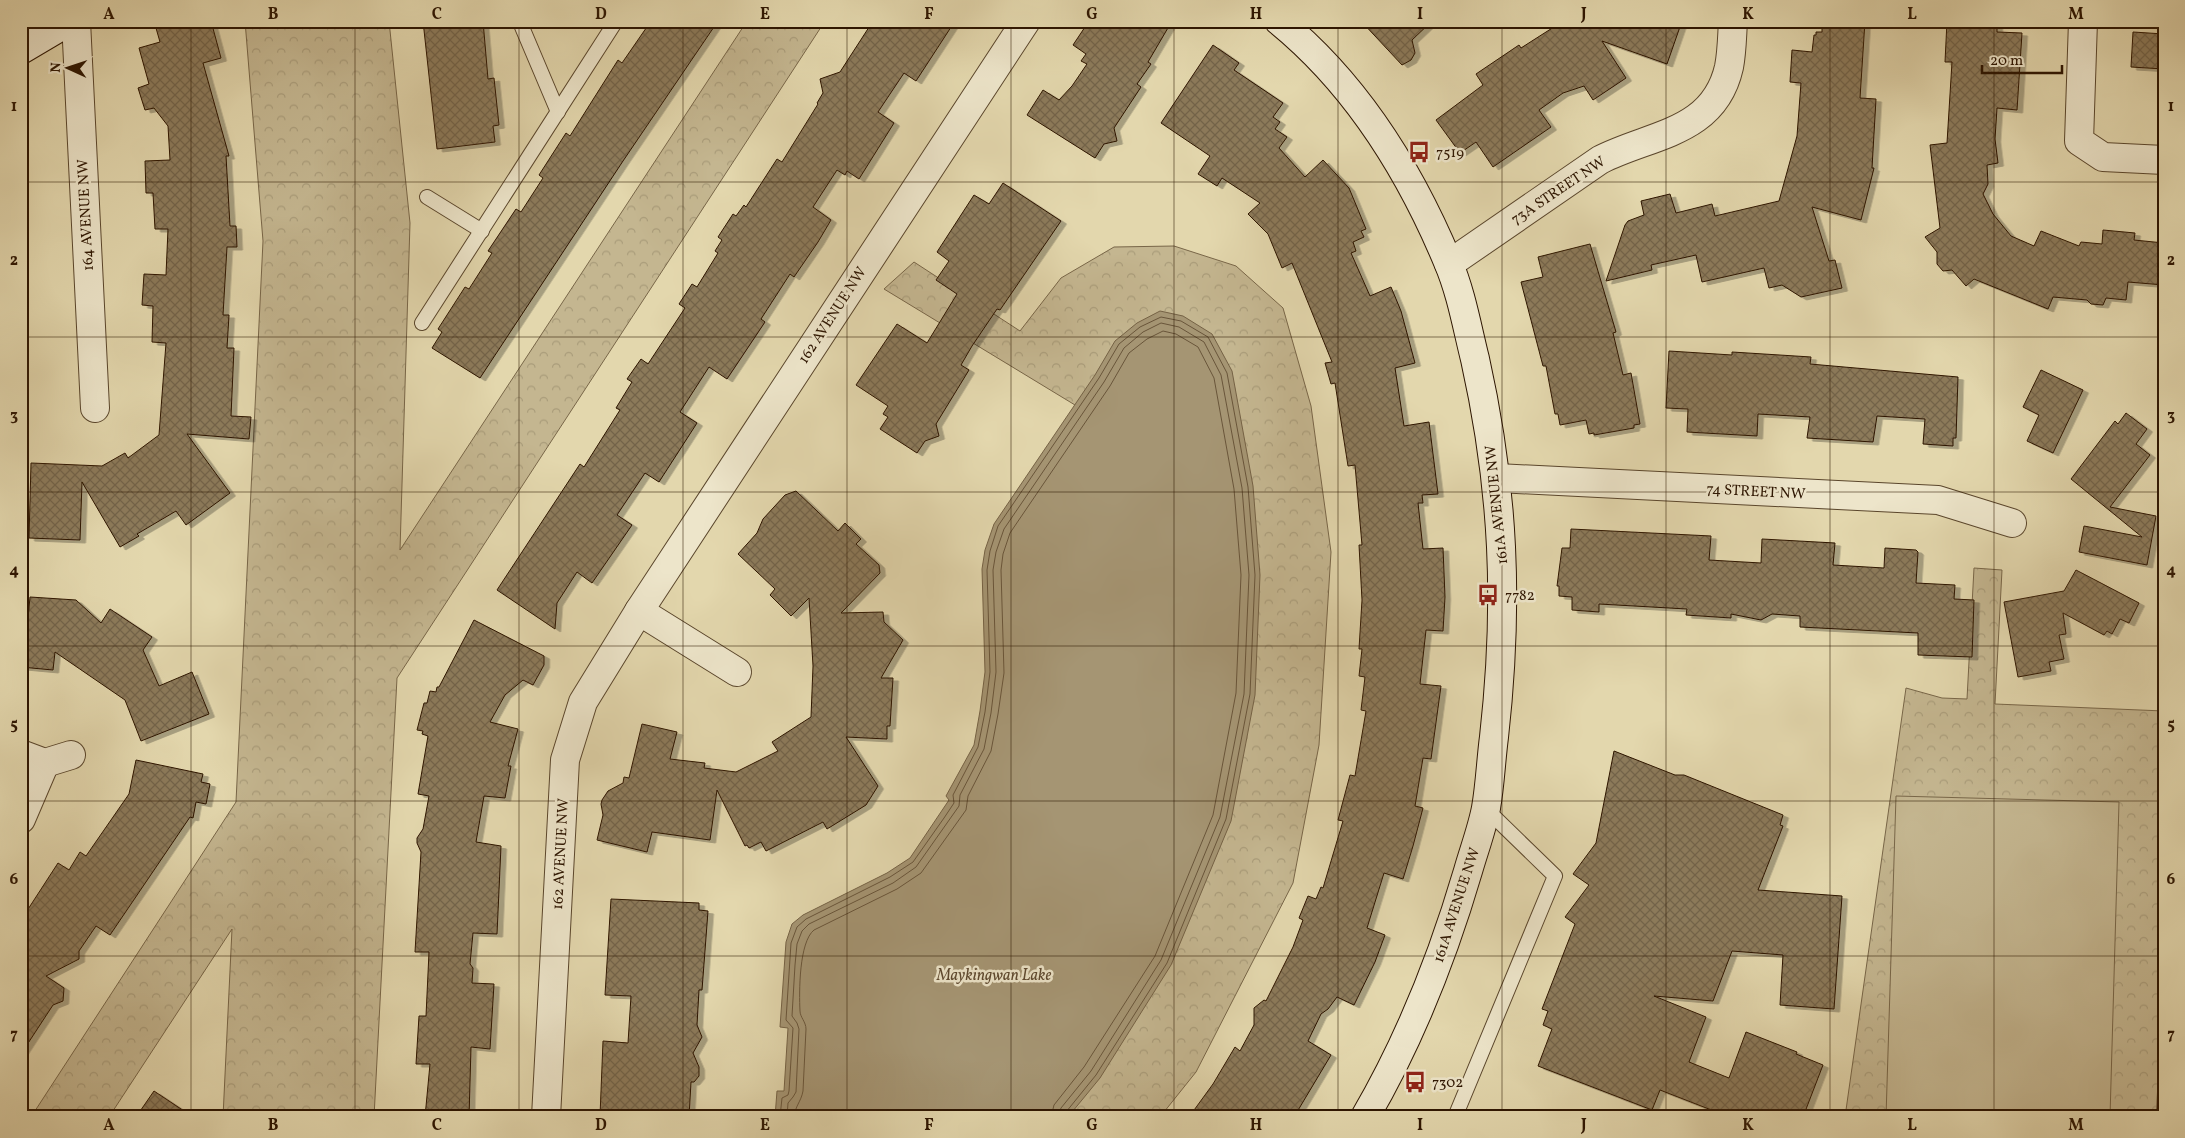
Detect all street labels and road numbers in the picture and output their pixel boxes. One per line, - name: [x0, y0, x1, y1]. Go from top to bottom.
- street label: 73A STREET NW: [1508, 152, 1610, 231]
- street label: 164 AVENUE NW: [73, 158, 100, 271]
- street label: 162 AVENUE NW: [794, 263, 872, 368]
- street label: 161A AVENUE NW: [1481, 444, 1514, 566]
- street label: 74 STREET NW: [1706, 479, 1806, 506]
- street label: 162 AVENUE NW: [548, 798, 575, 910]
- street label: 161A AVENUE NW: [1429, 845, 1486, 966]

